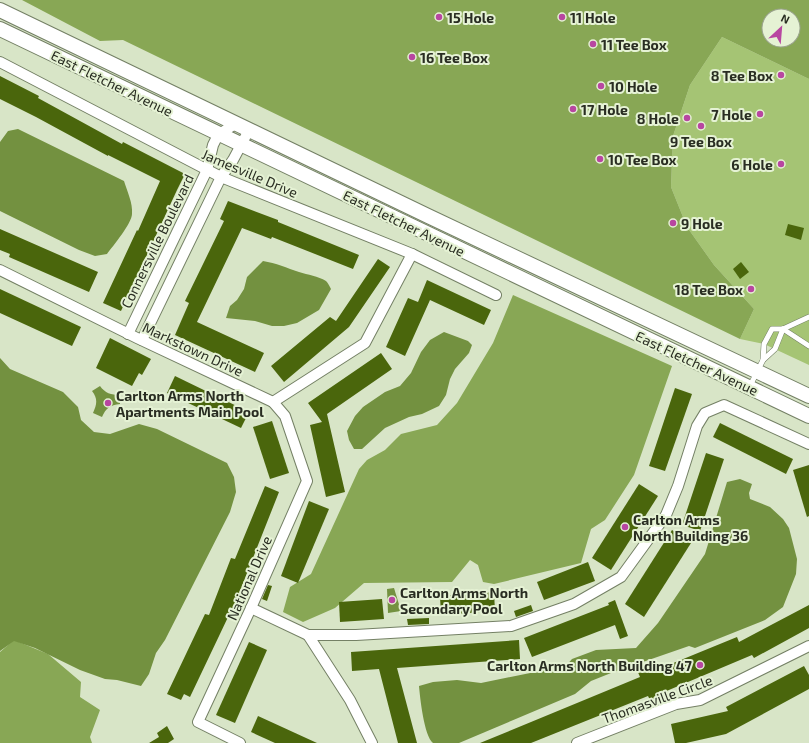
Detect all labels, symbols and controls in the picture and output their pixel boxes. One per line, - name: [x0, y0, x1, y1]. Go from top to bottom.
- north arrow: [761, 8, 801, 48]
- place label: 15 Hole: [447, 9, 494, 26]
- place label: 11 Hole: [570, 9, 616, 26]
- text: N: [779, 11, 792, 26]
- marker: 15 Hole: [434, 12, 444, 22]
- marker: 11 Hole: [557, 12, 567, 22]
- place label: 11 Tee Box: [601, 36, 667, 53]
- marker: 11 Tee Box: [588, 39, 598, 49]
- street label: East Fletcher Avenue: [48, 46, 176, 120]
- place label: 16 Tee Box: [420, 49, 488, 66]
- marker: 16 Tee Box: [407, 52, 417, 62]
- place label: 8 Tee Box: [711, 67, 773, 84]
- marker: 8 Tee Box: [776, 70, 786, 80]
- place label: 10 Hole: [609, 78, 657, 95]
- marker: 10 Hole: [596, 81, 606, 91]
- place label: 17 Hole: [581, 101, 628, 118]
- marker: 17 Hole: [568, 104, 578, 114]
- place label: 7 Hole: [711, 106, 752, 123]
- marker: 7 Hole: [755, 109, 765, 119]
- place label: 8 Hole: [637, 110, 679, 127]
- marker: 8 Hole: [682, 113, 692, 123]
- marker: 9 Tee Box: [696, 121, 706, 131]
- place label: 9 Tee Box: [670, 133, 732, 150]
- street label: Jamesville Drive: [200, 145, 300, 201]
- place label: 10 Tee Box: [608, 151, 676, 168]
- marker: 10 Tee Box: [595, 154, 605, 164]
- place label: 6 Hole: [731, 156, 773, 173]
- marker: 6 Hole: [776, 159, 786, 169]
- street label: Connersville Boulevard: [117, 171, 197, 311]
- street label: East Fletcher Avenue: [340, 186, 468, 260]
- place label: 9 Hole: [681, 215, 723, 232]
- marker: 9 Hole: [668, 218, 678, 228]
- place label: 18 Tee Box: [675, 281, 743, 298]
- marker: 18 Tee Box: [746, 284, 756, 294]
- street label: Markstown Drive: [140, 318, 246, 380]
- street label: East Fletcher Avenue: [633, 327, 761, 399]
- place label: Carlton Arms North Apartments Main Pool: [116, 387, 264, 420]
- marker: Carlton Arms North Apartments Main Pool: [103, 398, 113, 408]
- place label: Carlton Arms North Building 36: [633, 511, 748, 544]
- marker: Carlton Arms North Building 36: [620, 522, 630, 532]
- street label: National Drive: [223, 533, 275, 623]
- place label: Carlton Arms North Secondary Pool: [400, 584, 528, 617]
- marker: Carlton Arms North Secondary Pool: [387, 595, 397, 605]
- place label: Carlton Arms North Building 47: [487, 657, 693, 674]
- marker: Carlton Arms North Building 47: [695, 660, 705, 670]
- street label: Thomasville Circle: [599, 671, 715, 727]

